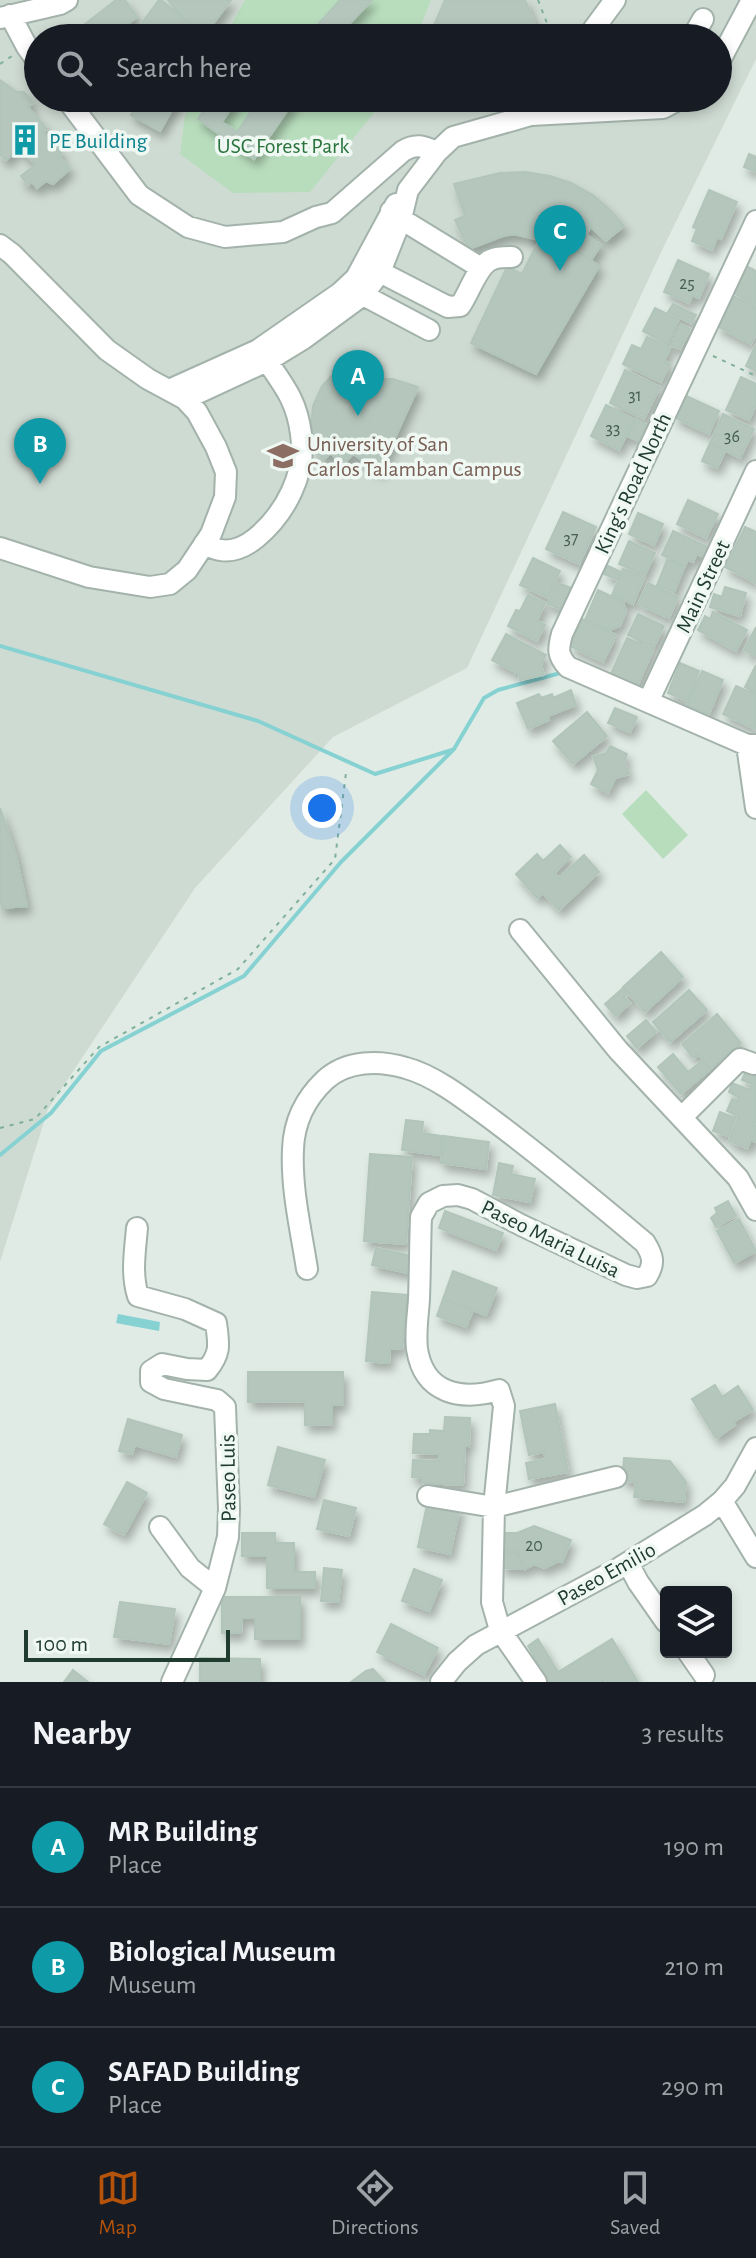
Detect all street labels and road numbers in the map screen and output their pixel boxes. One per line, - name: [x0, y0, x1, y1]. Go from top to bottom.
- street label: King's Road North: [591, 410, 675, 557]
- street label: Main Street: [672, 537, 734, 636]
- street label: Paseo Maria Luisa: [478, 1196, 623, 1282]
- street label: Paseo Luis: [216, 1434, 240, 1522]
- street label: Paseo Emilio: [554, 1538, 659, 1610]

